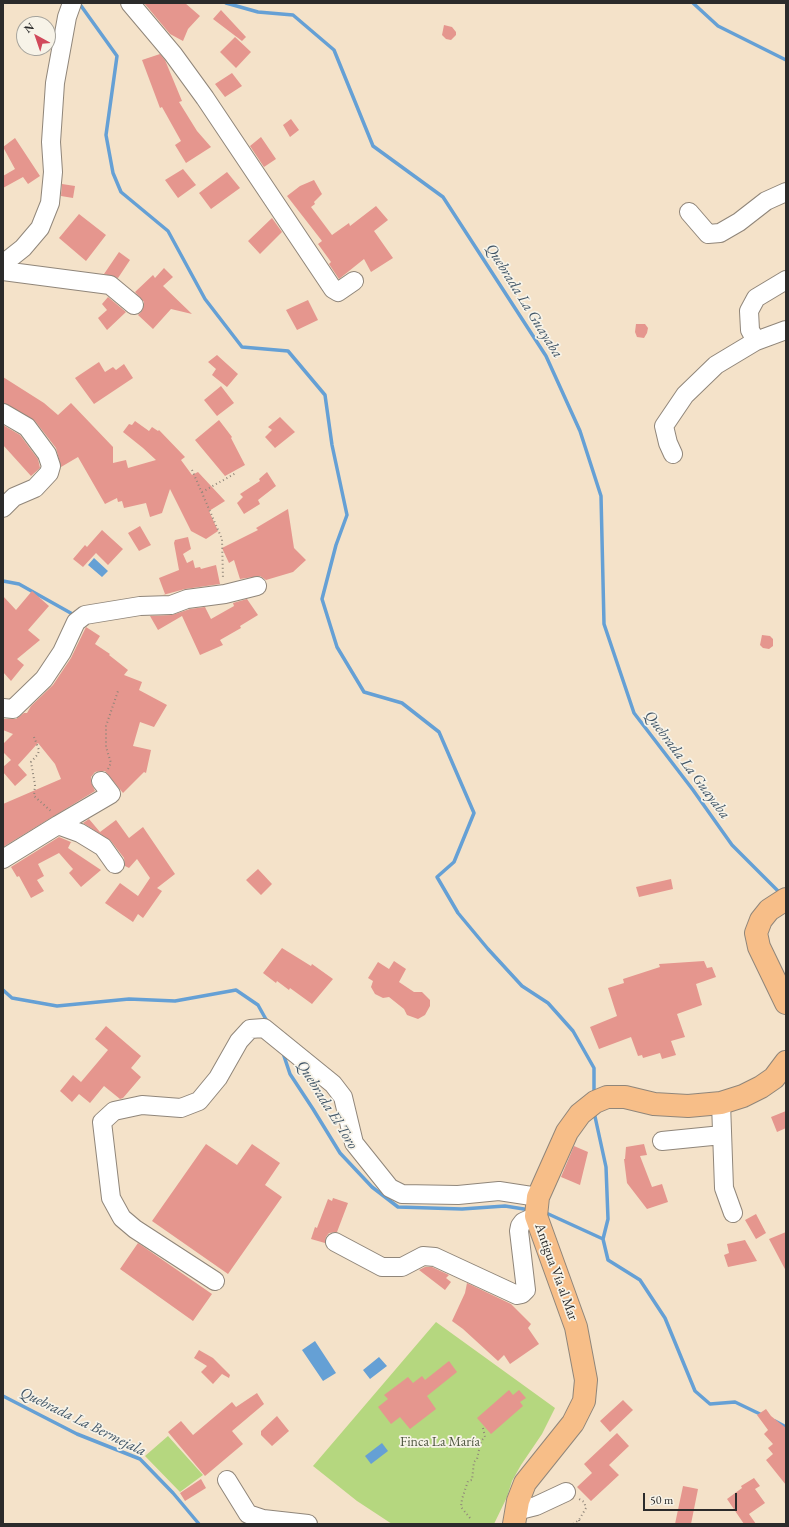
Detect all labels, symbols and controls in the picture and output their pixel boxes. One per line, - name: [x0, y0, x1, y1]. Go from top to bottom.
- north arrow: [16, 16, 56, 56]
- text: N: [21, 19, 37, 36]
- water label: Quebrada La Guayaba: [482, 241, 566, 361]
- water label: Quebrada La Guayaba: [640, 707, 734, 823]
- water label: Quebrada El Toro: [293, 1057, 361, 1153]
- street label: Antigua Vía al Mar: [531, 1221, 581, 1323]
- water label: Quebrada La Bermejala: [17, 1384, 149, 1460]
- park label: Finca La María: [400, 1434, 480, 1450]
- scale bar: [645, 1485, 739, 1511]
- text: 50 m: [650, 1492, 673, 1508]

